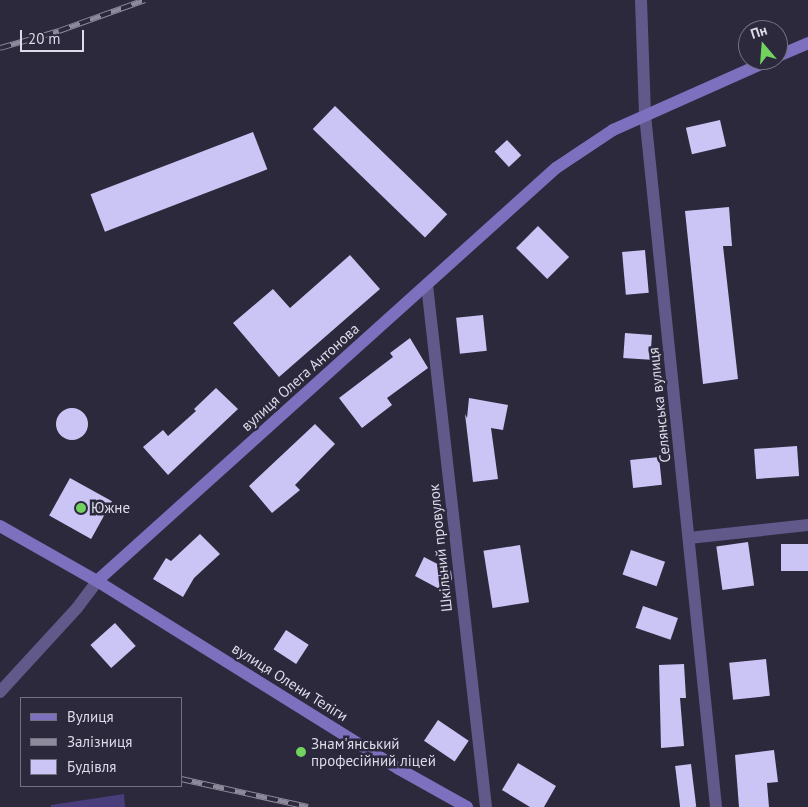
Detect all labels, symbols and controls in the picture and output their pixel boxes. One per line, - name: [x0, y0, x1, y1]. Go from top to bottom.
- scale bar: [22, 20, 86, 52]
- north arrow: [738, 20, 788, 70]
- text: Пн: [748, 21, 769, 43]
- text: 20 m: [28, 29, 61, 48]
- street label: вулиця Олега Антонова: [237, 319, 363, 435]
- street label: Селянська вулиця: [644, 346, 674, 464]
- street label: Шкільний провулок: [424, 483, 456, 613]
- place label: Южне: [91, 499, 130, 517]
- marker: Южне: [75, 502, 87, 514]
- street label: вулиця Олени Теліги: [229, 639, 351, 725]
- legend: [20, 697, 182, 787]
- text: Вулиця: [67, 707, 114, 726]
- text: Залізниця: [67, 732, 132, 751]
- place label: Знам'янський професійний ліцей: [311, 734, 436, 769]
- marker: Знам'янський професійний ліцей: [295, 746, 307, 758]
- text: Будівля: [67, 757, 116, 776]

